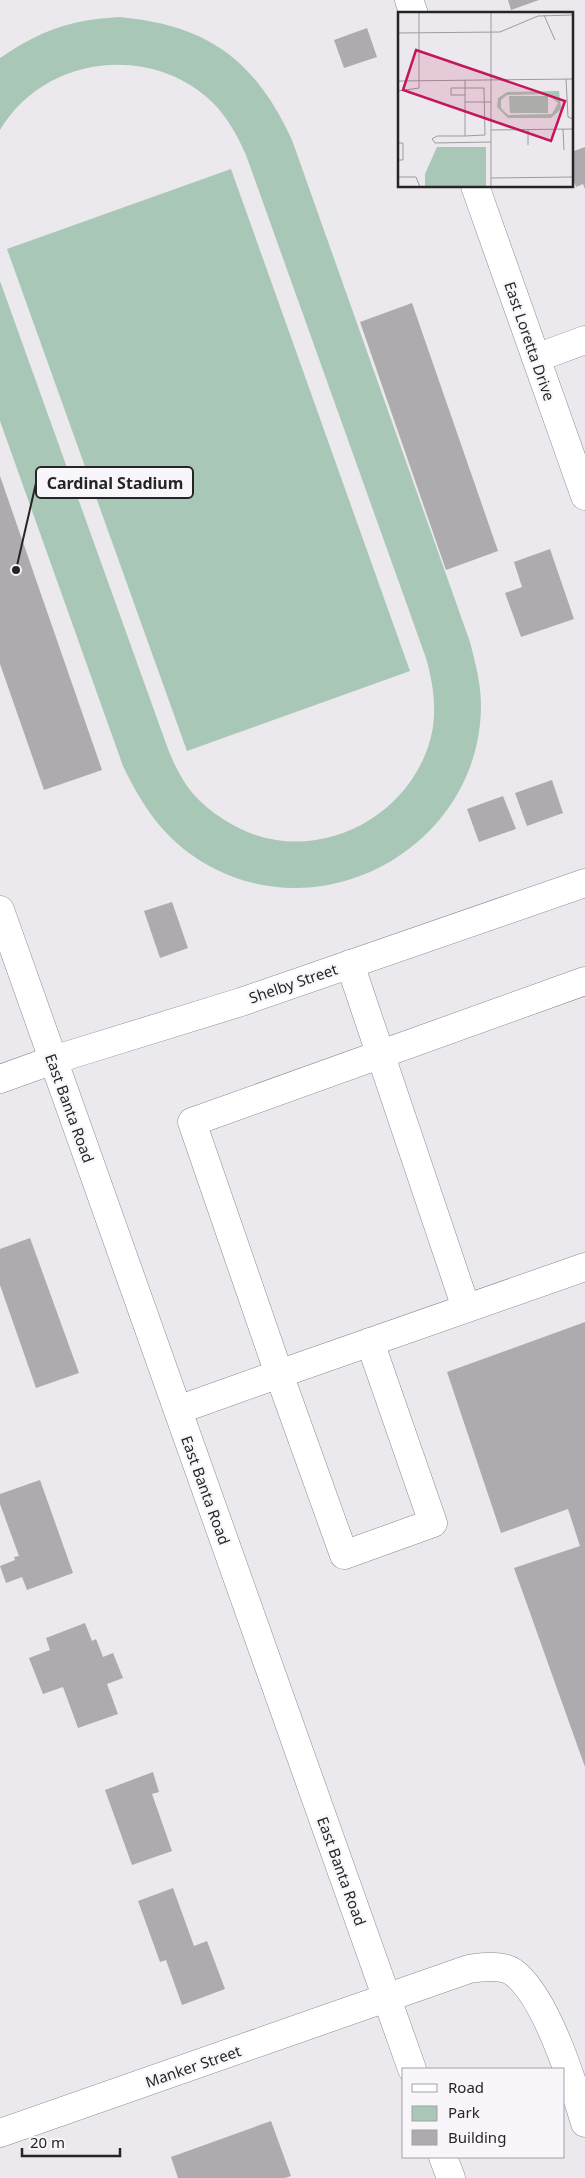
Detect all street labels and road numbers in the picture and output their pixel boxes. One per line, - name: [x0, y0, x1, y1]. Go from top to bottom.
- street label: East Loretta Drive: [500, 279, 560, 403]
- street label: Shelby Street: [246, 958, 340, 1007]
- street label: East Banta Road: [41, 1051, 99, 1165]
- street label: East Banta Road: [177, 1433, 235, 1547]
- street label: East Banta Road: [313, 1814, 371, 1928]
- street label: Manker Street: [143, 2040, 244, 2092]

